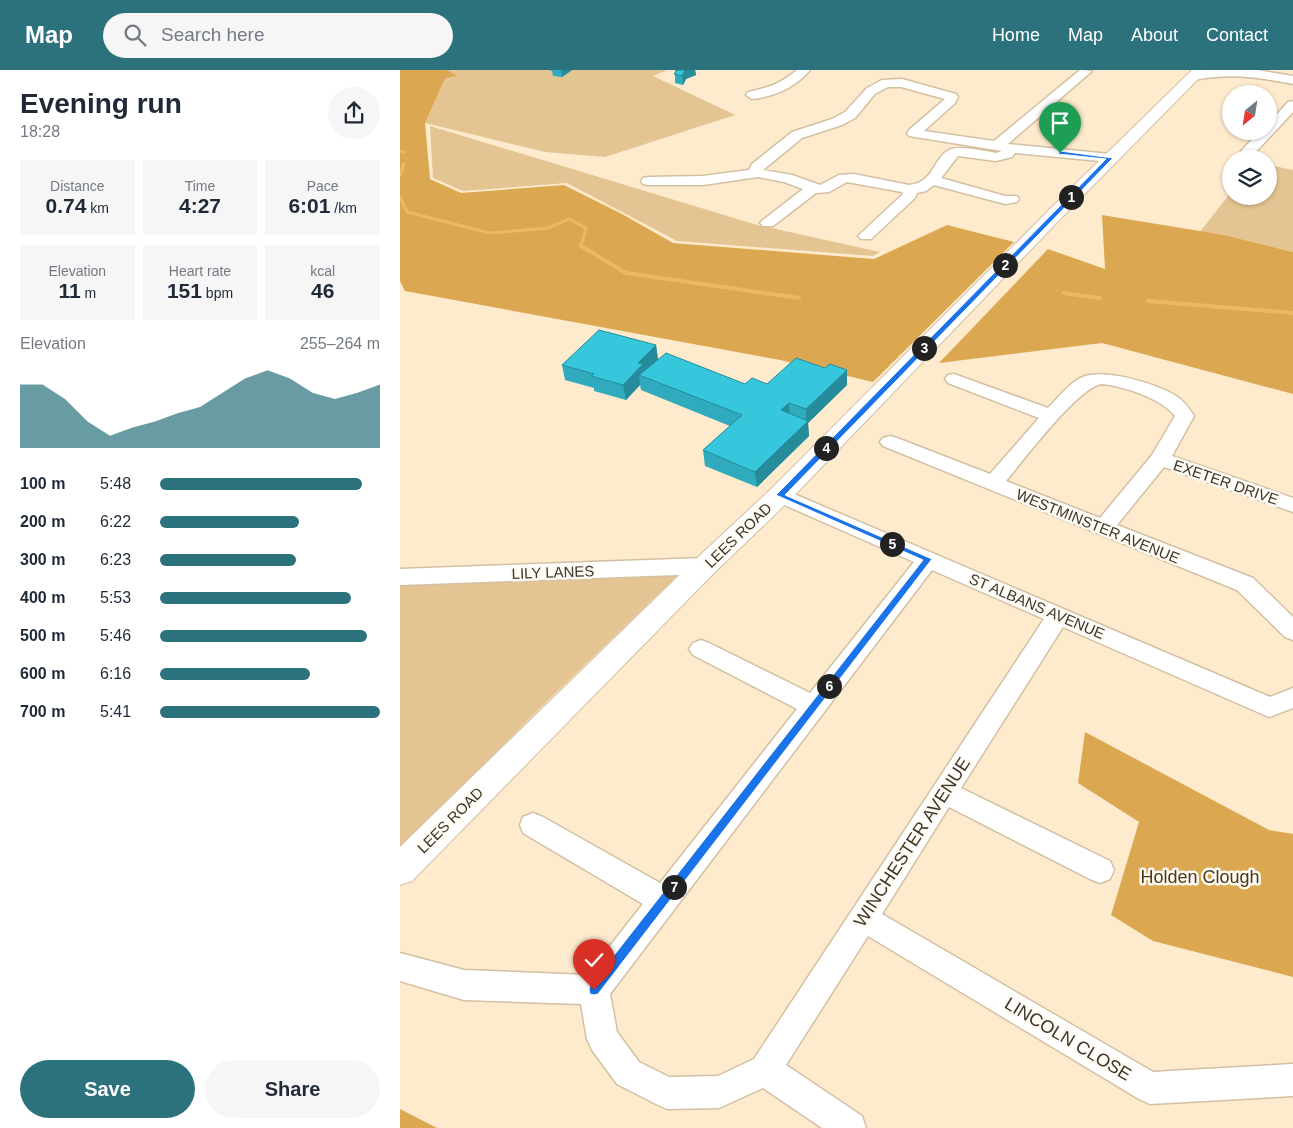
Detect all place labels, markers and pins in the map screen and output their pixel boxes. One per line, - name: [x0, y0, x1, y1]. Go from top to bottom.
- pin: [1039, 102, 1081, 153]
- pin: 1: [1058, 184, 1084, 210]
- pin: 2: [992, 252, 1018, 278]
- pin: 3: [912, 336, 936, 360]
- pin: 4: [814, 436, 838, 460]
- pin: 5: [880, 532, 904, 556]
- pin: 6: [816, 674, 842, 698]
- pin: 7: [662, 874, 686, 900]
- pin: [573, 939, 615, 990]

